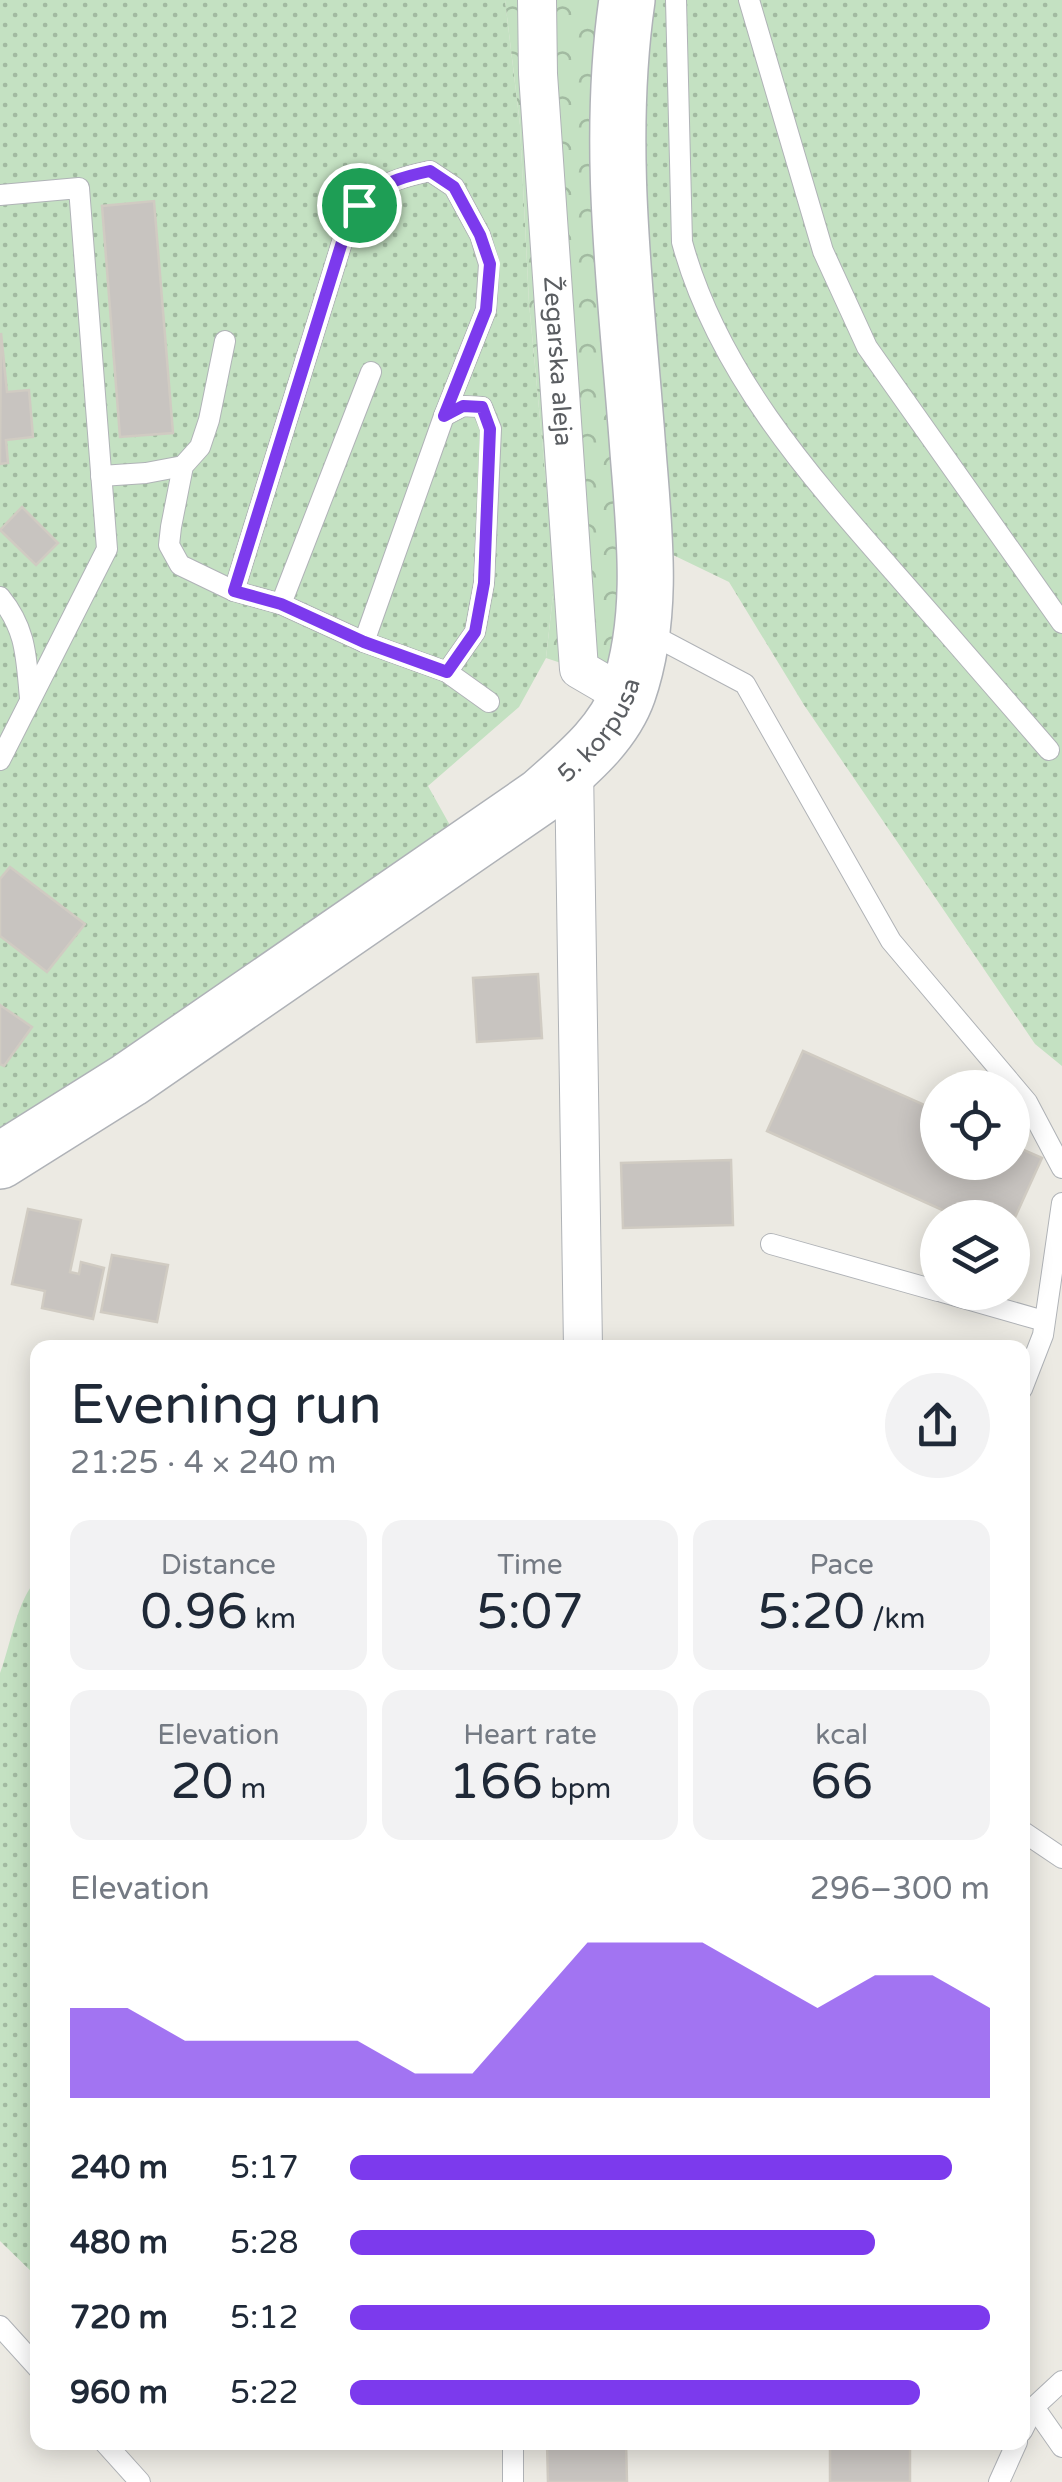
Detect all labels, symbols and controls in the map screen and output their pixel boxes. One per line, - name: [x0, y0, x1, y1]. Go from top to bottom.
- pin: [317, 163, 402, 248]
- icon: arrive: [332, 178, 387, 233]
- street label: Žegarska aleja: [537, 275, 579, 447]
- street label: 5. korpusa: [551, 674, 647, 789]
- map controls: [920, 1070, 1030, 1310]
- button: locate: [920, 1070, 1030, 1180]
- button: layers: [920, 1200, 1030, 1310]
- text: Evening run: [70, 1373, 382, 1439]
- button: share: [885, 1373, 990, 1478]
- text: 21:25 · 4 × 240 m: [70, 1444, 336, 1482]
- text: Distance: [161, 1548, 276, 1582]
- text: Time: [497, 1548, 563, 1582]
- text: Pace: [809, 1548, 874, 1582]
- text: 0.96: [141, 1582, 248, 1642]
- text: 5:07: [476, 1582, 584, 1642]
- text: 5:20: [758, 1582, 865, 1642]
- text: km: [248, 1602, 296, 1636]
- text: /km: [865, 1602, 926, 1636]
- text: Elevation: [157, 1718, 280, 1752]
- text: Heart rate: [463, 1718, 597, 1752]
- text: kcal: [815, 1718, 868, 1752]
- text: 20: [170, 1752, 233, 1812]
- text: 166: [449, 1752, 543, 1812]
- text: 66: [810, 1752, 873, 1812]
- text: m: [233, 1772, 266, 1806]
- text: bpm: [543, 1772, 611, 1806]
- text: Elevation: [70, 1870, 210, 1908]
- text: 296–300 m: [810, 1870, 990, 1908]
- text: 240 m: [70, 2149, 168, 2187]
- text: 5:17: [230, 2149, 299, 2187]
- text: 480 m: [70, 2224, 168, 2262]
- text: 5:28: [230, 2224, 299, 2262]
- text: 720 m: [70, 2299, 168, 2337]
- text: 5:12: [230, 2299, 299, 2337]
- text: 960 m: [70, 2374, 168, 2412]
- text: 5:22: [230, 2374, 299, 2412]

